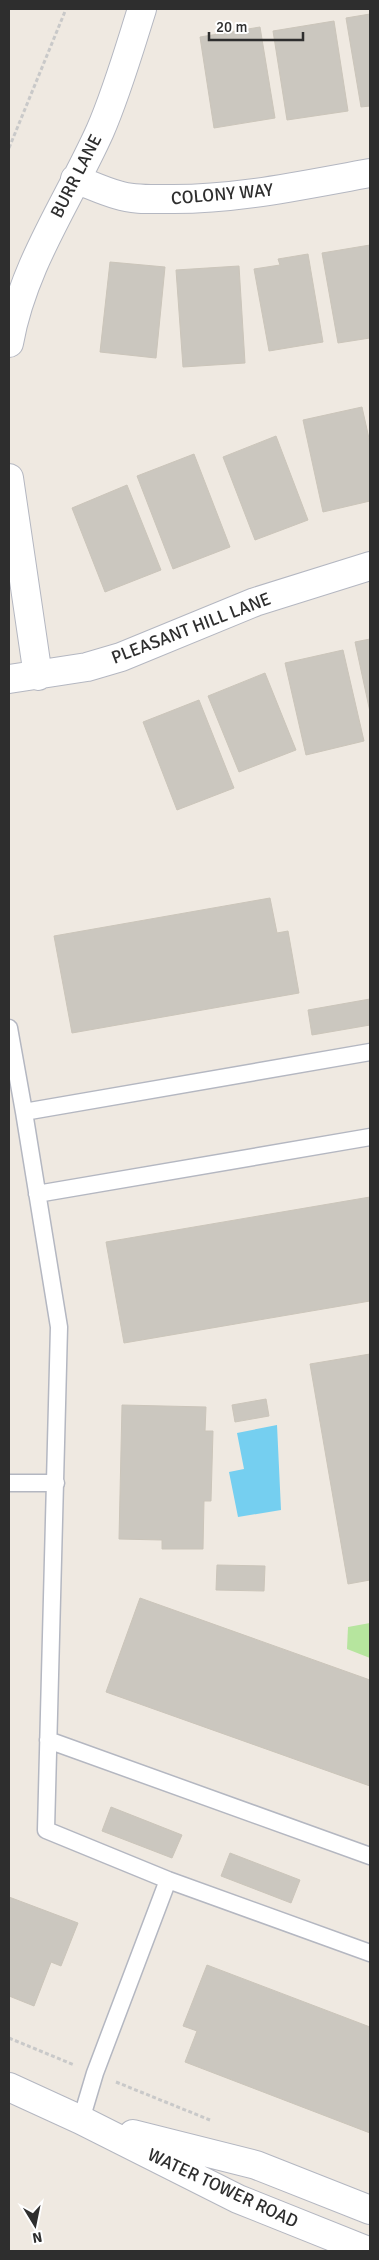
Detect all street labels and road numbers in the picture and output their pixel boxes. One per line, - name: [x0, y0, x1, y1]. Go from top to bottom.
- street label: BURR LANE: [46, 130, 106, 222]
- street label: COLONY WAY: [170, 179, 274, 209]
- street label: PLEASANT HILL LANE: [108, 587, 274, 669]
- street label: WATER TOWER ROAD: [144, 2143, 302, 2233]

